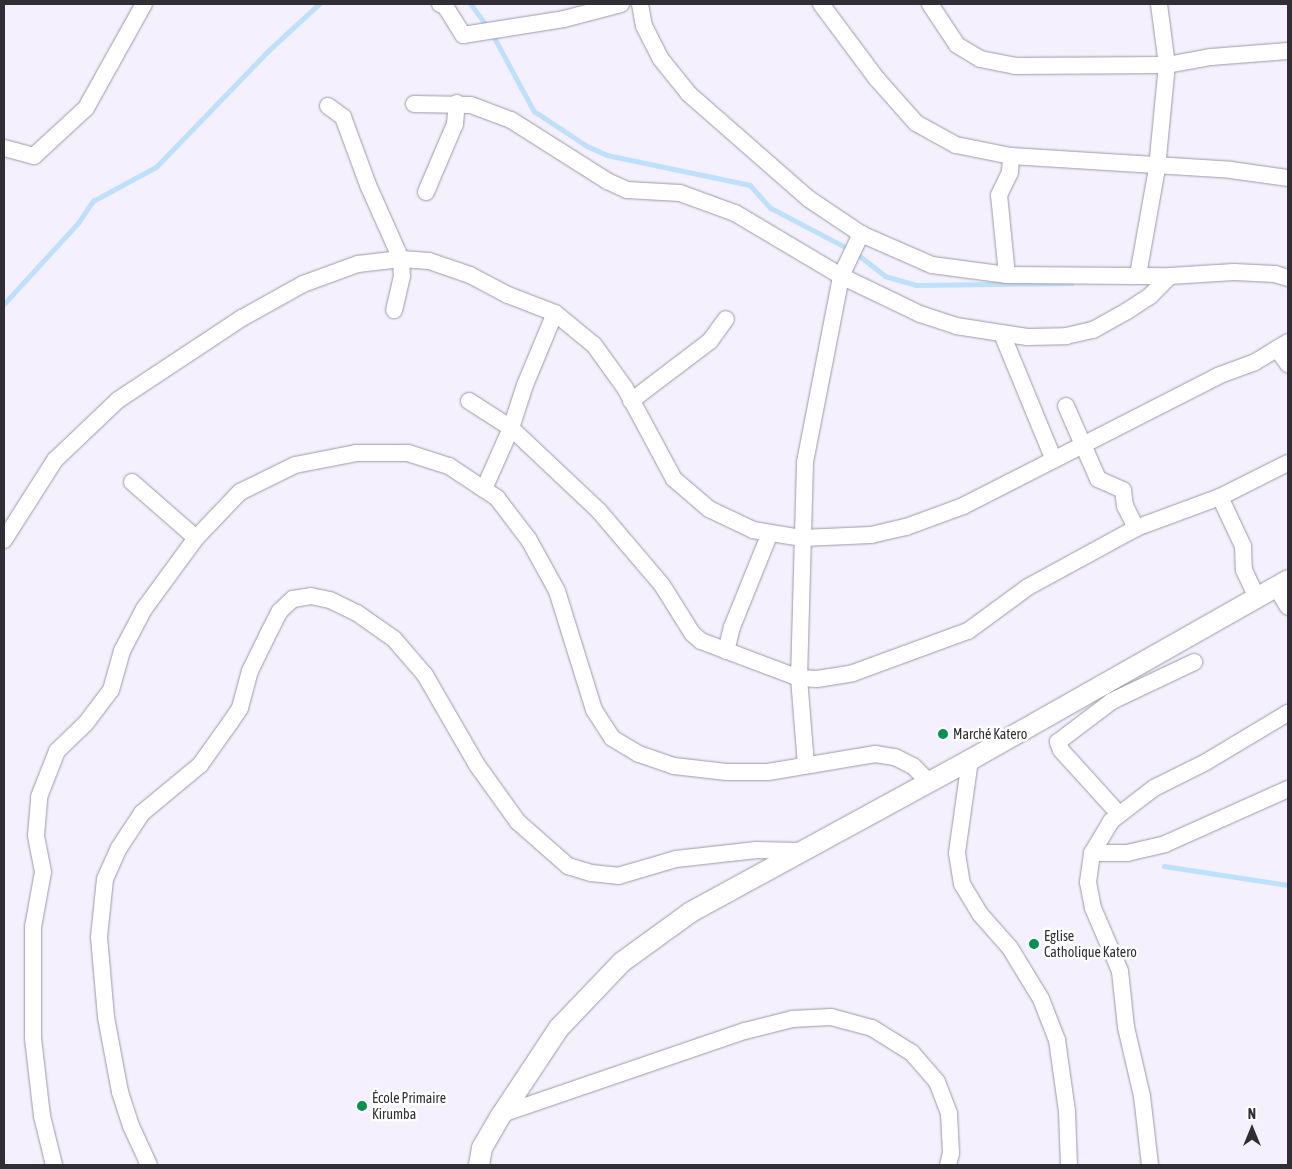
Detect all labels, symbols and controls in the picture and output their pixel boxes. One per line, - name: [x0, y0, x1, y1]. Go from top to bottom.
- place label: Marché Katero: [953, 726, 1027, 742]
- marker: Marché Katero: [937, 728, 949, 740]
- place label: Eglise Catholique Katero: [1044, 928, 1137, 960]
- marker: Eglise Catholique Katero: [1028, 938, 1040, 950]
- place label: École Primaire Kirumba: [372, 1090, 446, 1122]
- marker: École Primaire Kirumba: [356, 1100, 368, 1112]
- north arrow: [1227, 1104, 1277, 1154]
- text: N: [1248, 1106, 1256, 1122]

